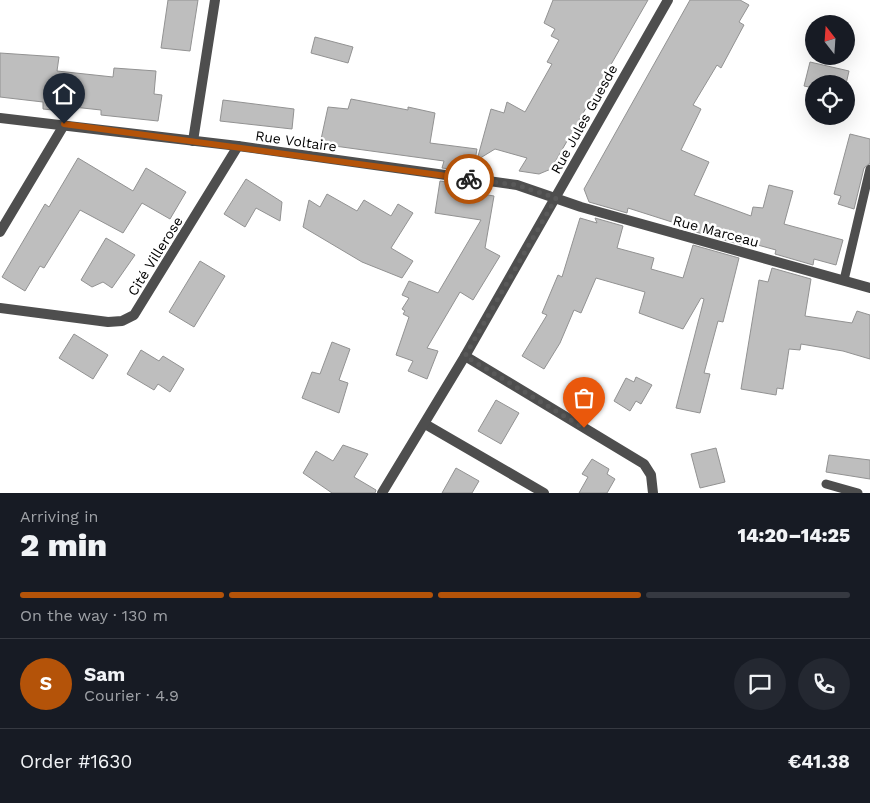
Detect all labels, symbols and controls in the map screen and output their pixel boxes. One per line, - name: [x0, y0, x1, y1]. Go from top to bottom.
- north arrow: [805, 15, 855, 65]
- map controls: [805, 15, 855, 125]
- street label: Rue Jules Guesde: [547, 62, 621, 176]
- pin: [43, 73, 85, 124]
- button: locate: [805, 75, 855, 125]
- icon: home: [50, 80, 78, 108]
- street label: Rue Voltaire: [254, 127, 338, 155]
- courier: [444, 154, 494, 204]
- icon: bike: [455, 165, 483, 193]
- street label: Rue Marceau: [671, 212, 761, 250]
- street label: Cité Villerose: [124, 213, 186, 299]
- pin: [563, 377, 605, 428]
- icon: bag: [570, 384, 598, 412]
- text: Arriving in: [20, 507, 98, 526]
- text: 14:20–14:25: [738, 524, 850, 547]
- text: 2 min: [20, 526, 107, 564]
- text: On the way · 130 m: [20, 606, 168, 625]
- button: chat: [734, 658, 786, 710]
- button: phone: [798, 658, 850, 710]
- text: Sam: [84, 663, 125, 686]
- text: S: [40, 672, 52, 695]
- text: Courier · 4.9: [84, 686, 179, 705]
- text: Order #1630: [20, 750, 132, 773]
- text: €41.38: [788, 750, 850, 773]

